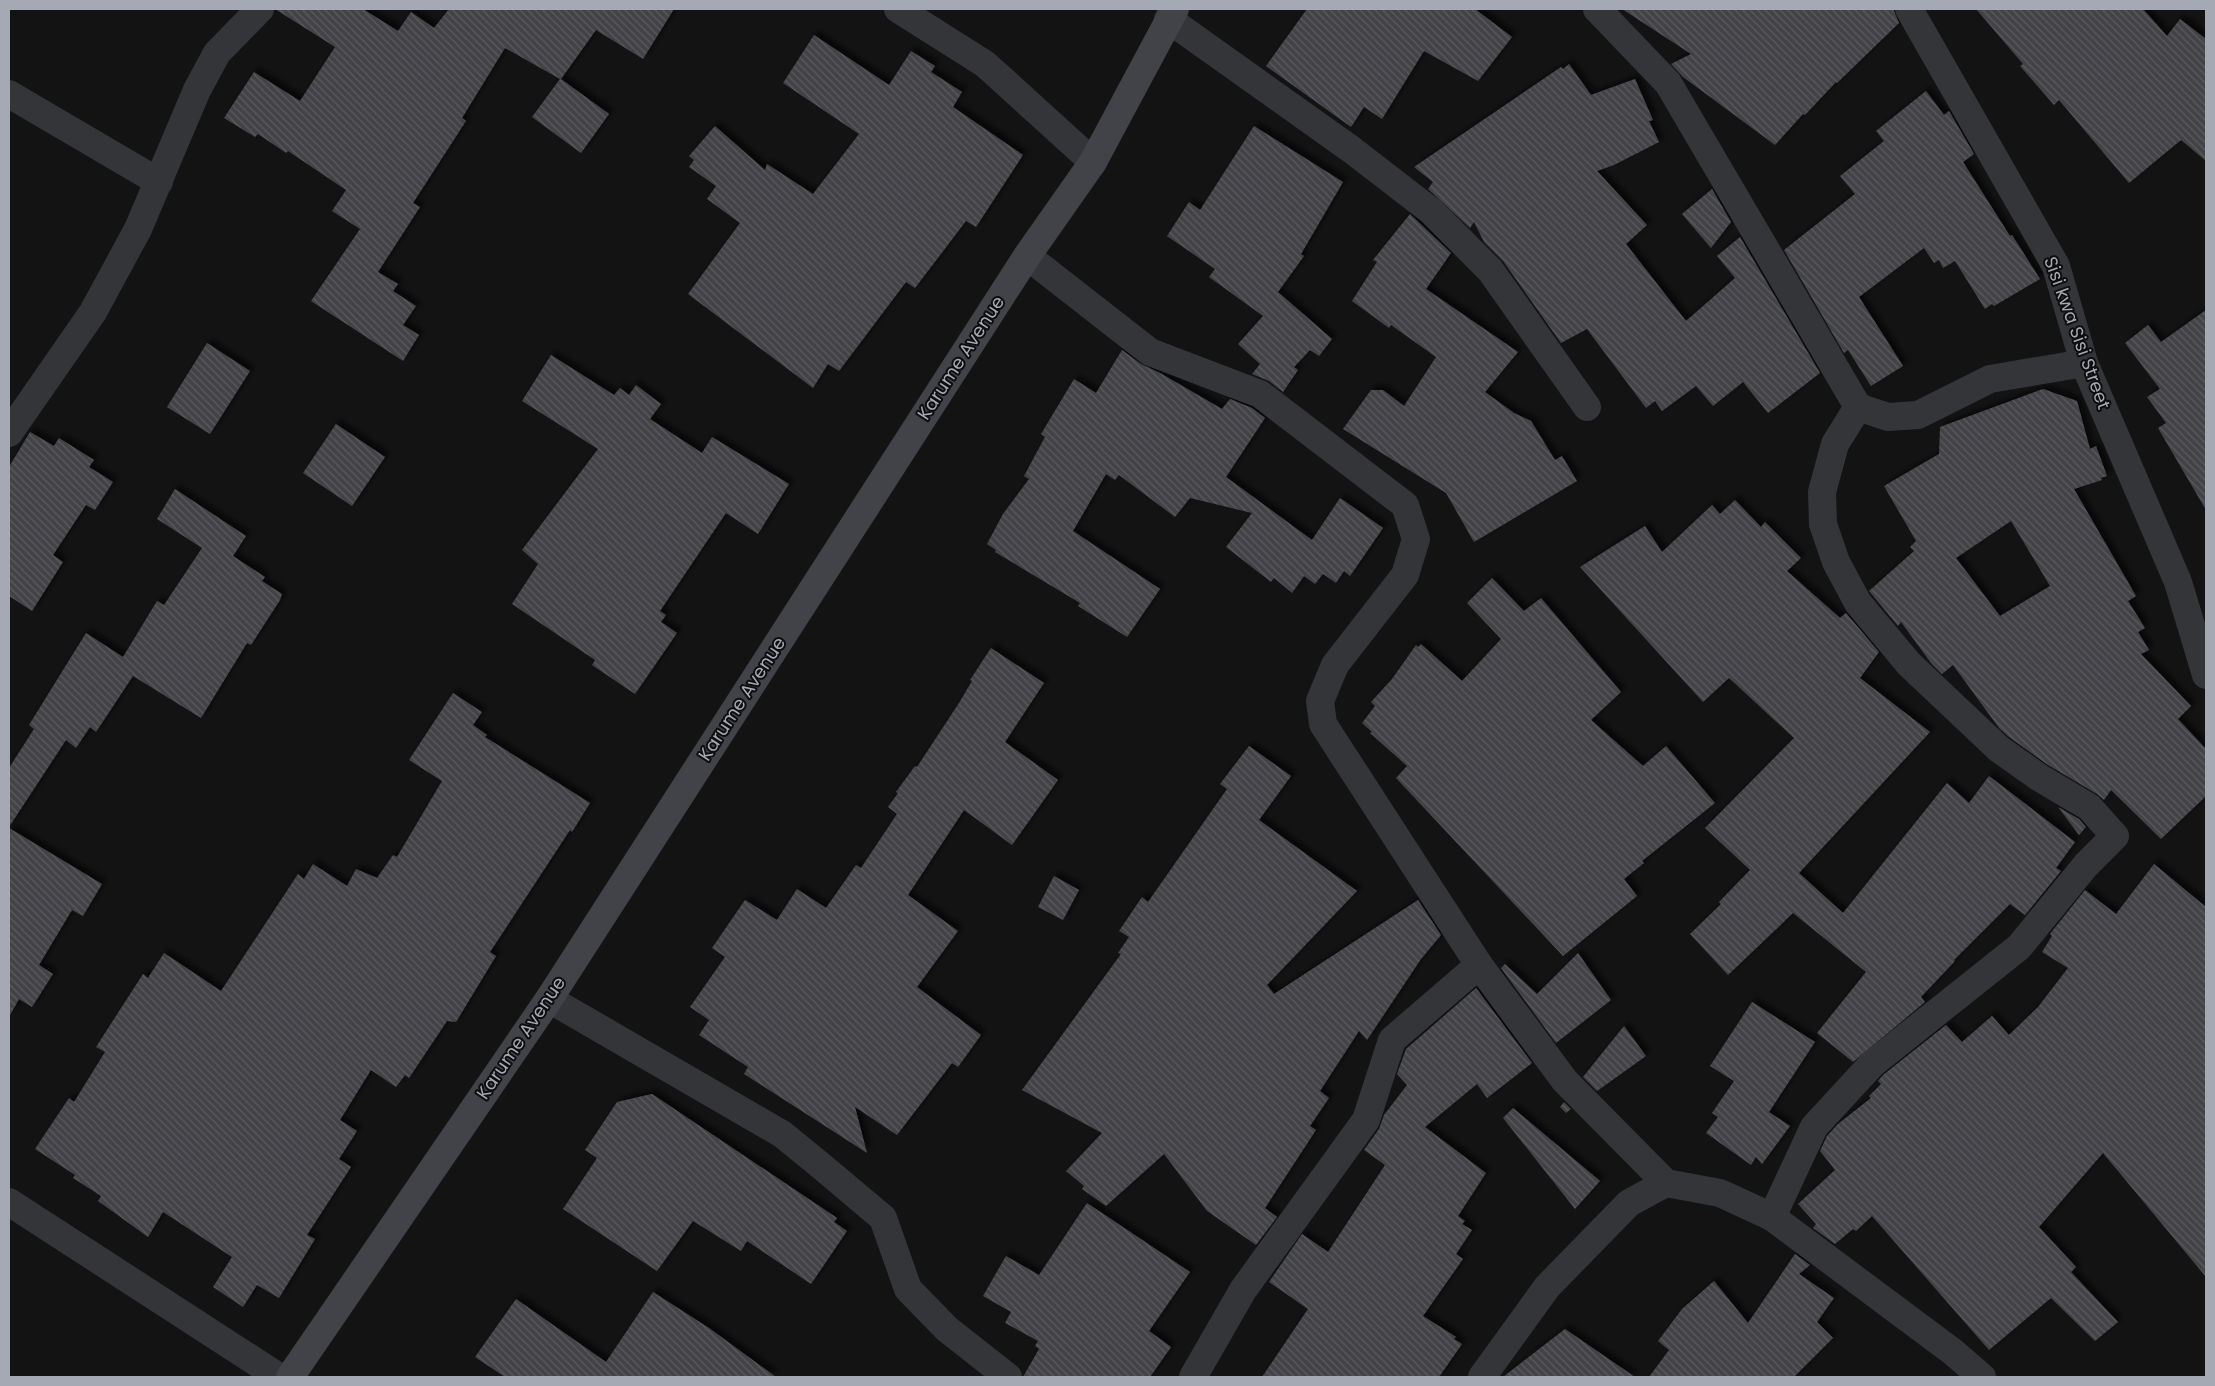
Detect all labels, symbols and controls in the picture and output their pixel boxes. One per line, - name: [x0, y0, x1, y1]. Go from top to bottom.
- street label: Sisi kwa Sisi Street: [2038, 253, 2117, 413]
- street label: Karume Avenue: [911, 291, 1010, 425]
- street label: Karume Avenue: [692, 632, 791, 766]
- street label: Karume Avenue: [470, 971, 571, 1104]

